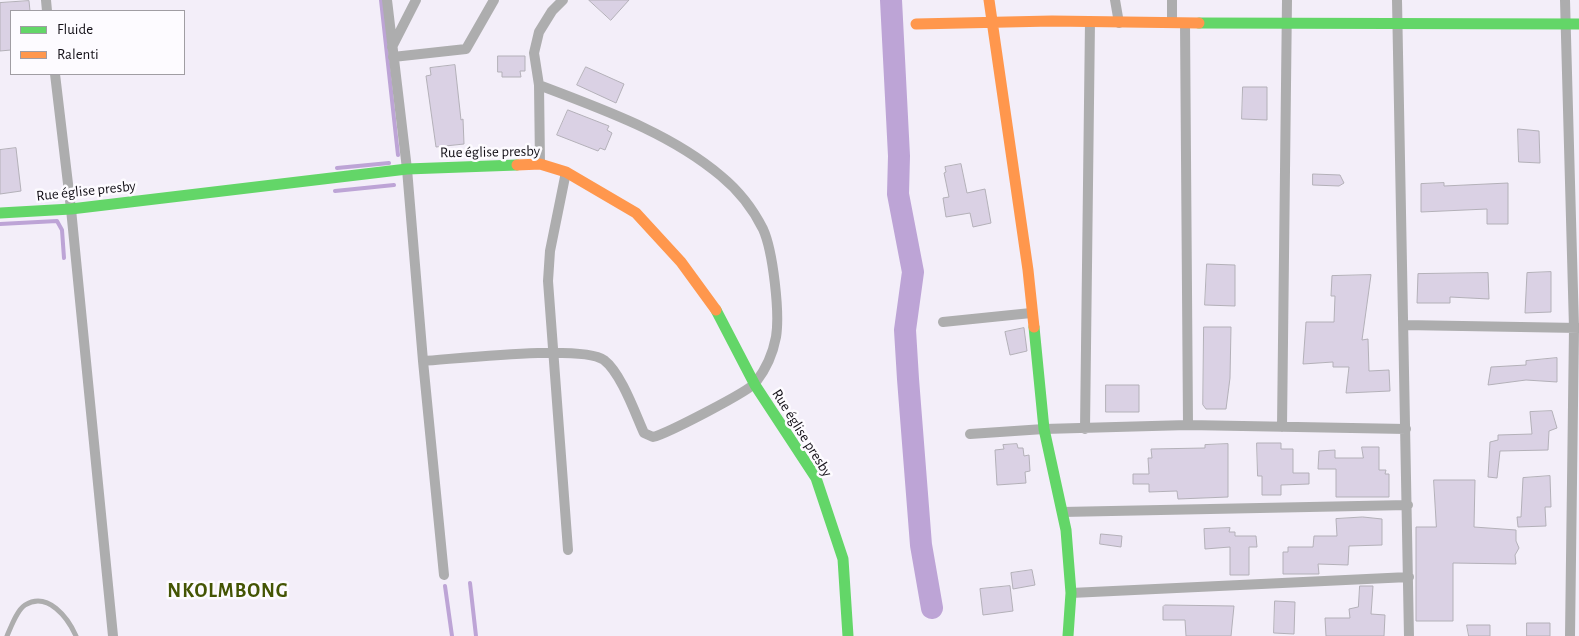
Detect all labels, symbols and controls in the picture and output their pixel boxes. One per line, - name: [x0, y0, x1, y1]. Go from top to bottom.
- legend: [10, 10, 185, 75]
- text: Fluide: [57, 22, 93, 37]
- text: Ralenti: [57, 47, 99, 62]
- street label: Rue église presby: [440, 142, 540, 162]
- street label: Rue église presby: [35, 177, 137, 205]
- street label: Rue église presby: [768, 386, 836, 480]
- district label: NKOLMBONG: [166, 579, 290, 603]

